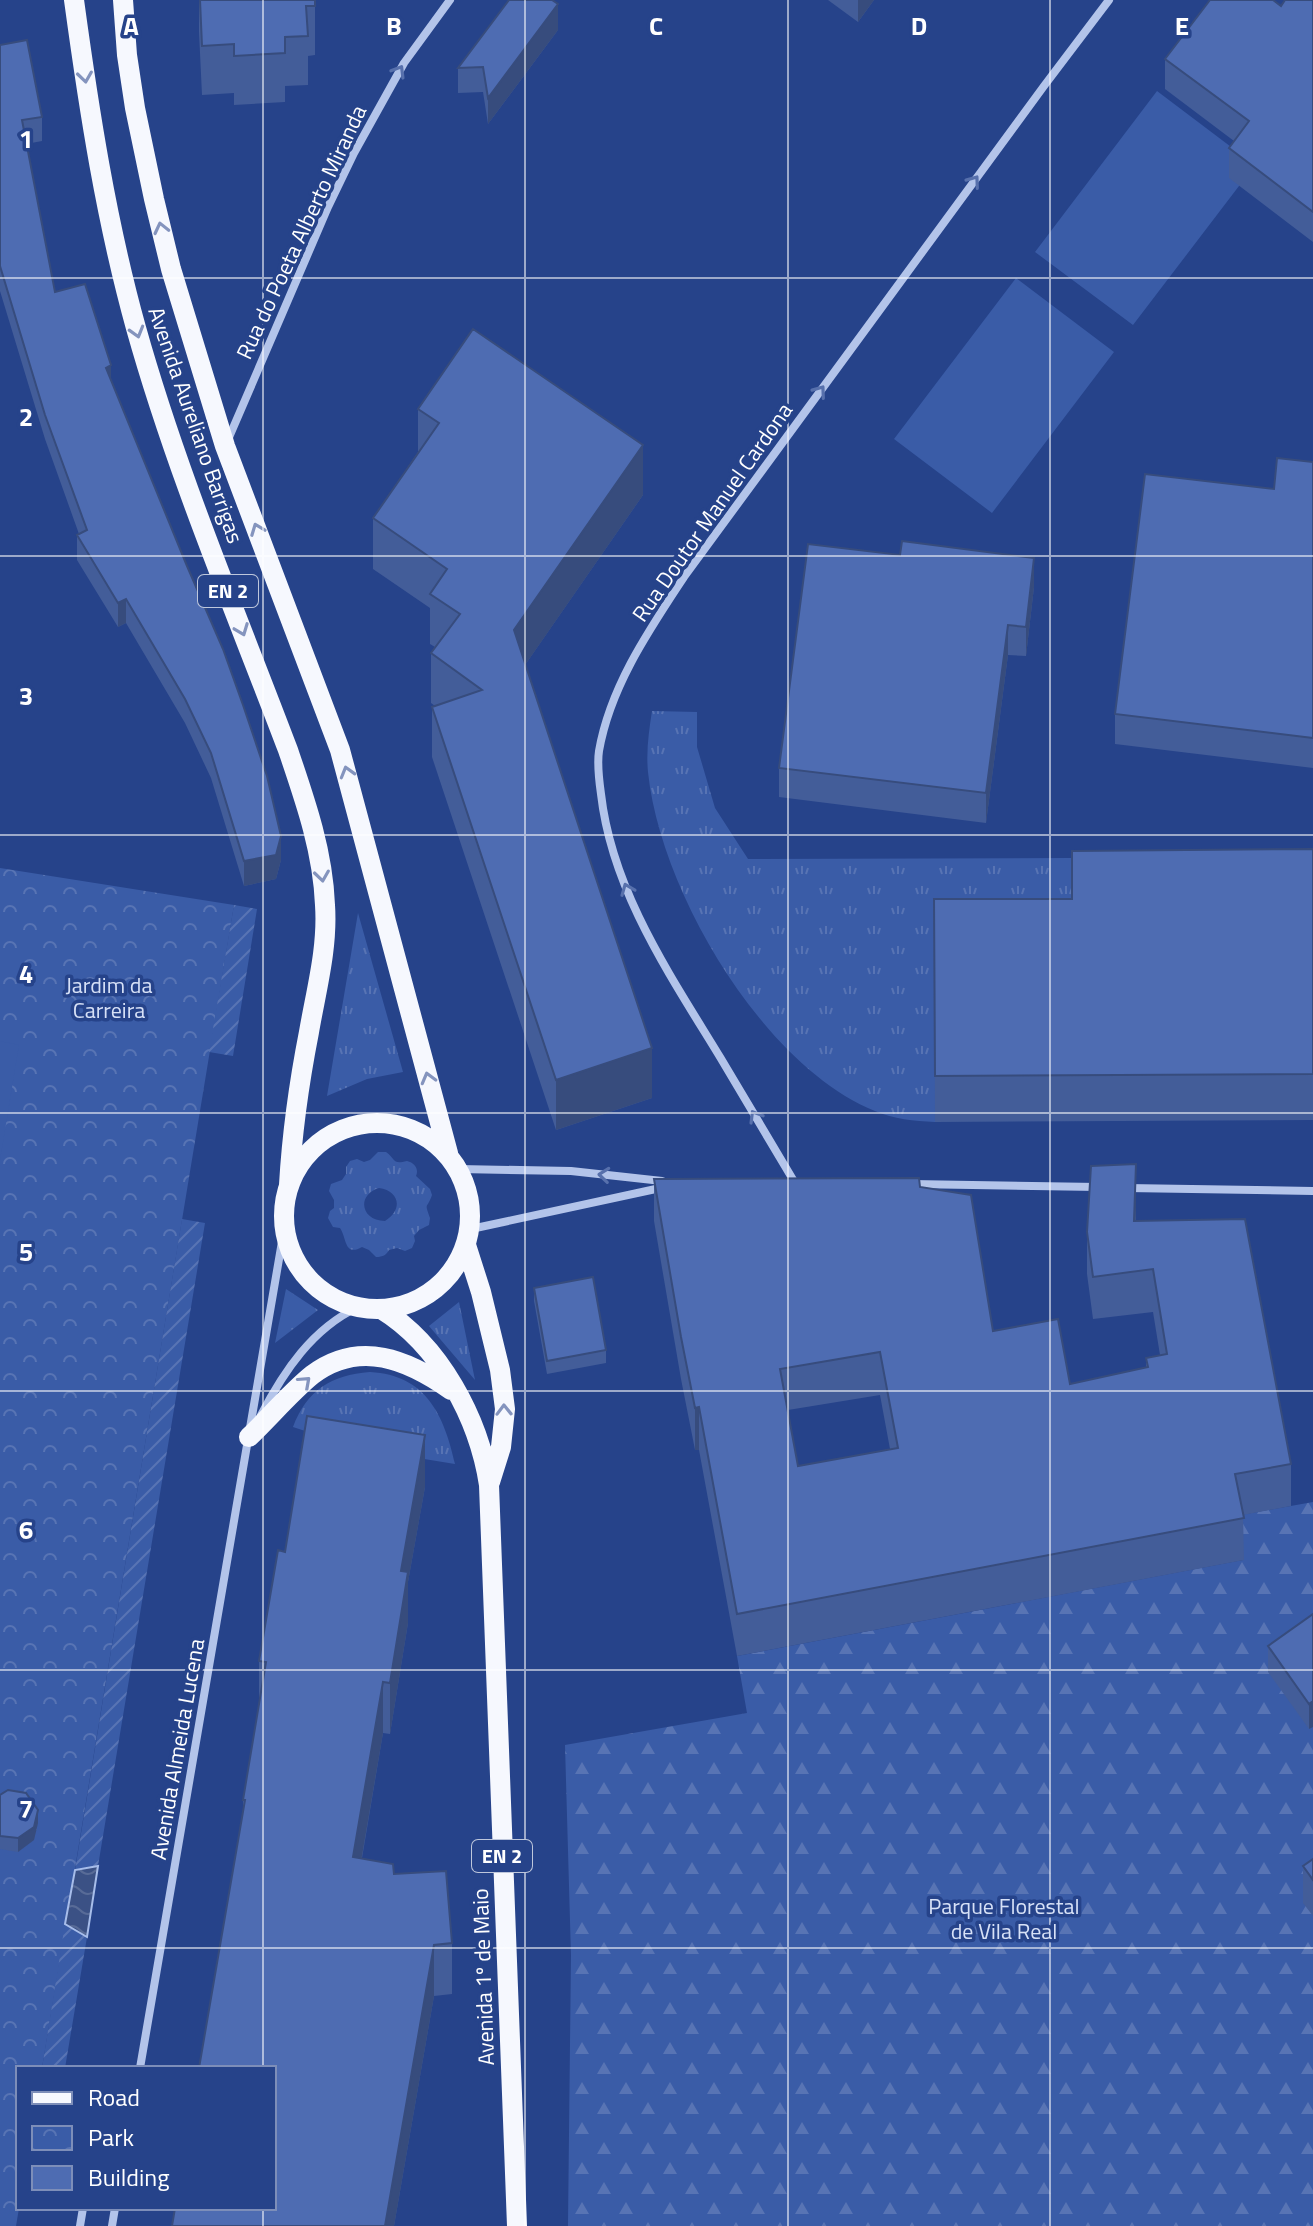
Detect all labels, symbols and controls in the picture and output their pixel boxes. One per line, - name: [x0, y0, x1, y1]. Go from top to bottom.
- text: A: [123, 6, 139, 45]
- text: B: [386, 6, 402, 45]
- text: C: [649, 6, 663, 45]
- text: D: [911, 6, 927, 45]
- text: E: [1175, 6, 1189, 45]
- one-way arrow: [390, 65, 405, 80]
- one-way arrow: [76, 70, 93, 84]
- street label: Rua do Poeta Alberto Miranda: [227, 99, 375, 365]
- text: 1: [19, 119, 33, 158]
- one-way arrow: [964, 175, 979, 190]
- one-way arrow: [153, 221, 170, 235]
- street label: Avenida Aureliano Barrigas: [140, 302, 252, 548]
- one-way arrow: [128, 324, 144, 338]
- one-way arrow: [811, 385, 825, 400]
- street label: Rua Doutor Manuel Cardona: [623, 395, 801, 629]
- text: 2: [19, 397, 33, 436]
- one-way arrow: [250, 523, 267, 537]
- road number: EN 2: [198, 575, 258, 607]
- one-way arrow: [232, 622, 249, 636]
- text: 3: [19, 676, 33, 715]
- one-way arrow: [340, 766, 356, 780]
- one-way arrow: [314, 870, 331, 883]
- one-way arrow: [620, 883, 637, 897]
- text: 4: [19, 954, 33, 993]
- park label: Jardim da Carreira: [65, 968, 153, 1027]
- one-way arrow: [421, 1071, 437, 1085]
- one-way arrow: [749, 1110, 765, 1125]
- one-way arrow: [597, 1166, 610, 1183]
- text: 5: [19, 1232, 33, 1271]
- one-way arrow: [296, 1377, 310, 1392]
- one-way arrow: [495, 1403, 512, 1416]
- text: 6: [19, 1510, 33, 1549]
- street label: Avenida Almeida Lucena: [141, 1636, 213, 1862]
- text: 7: [19, 1789, 33, 1828]
- road number: EN 2: [472, 1840, 532, 1872]
- street label: Avenida 1º de Maio: [463, 1888, 503, 2066]
- park label: Parque Florestal de Vila Real: [928, 1889, 1080, 1948]
- legend: [16, 2066, 276, 2210]
- text: Road: [88, 2079, 140, 2115]
- text: Park: [88, 2119, 134, 2155]
- text: Building: [88, 2159, 170, 2195]

